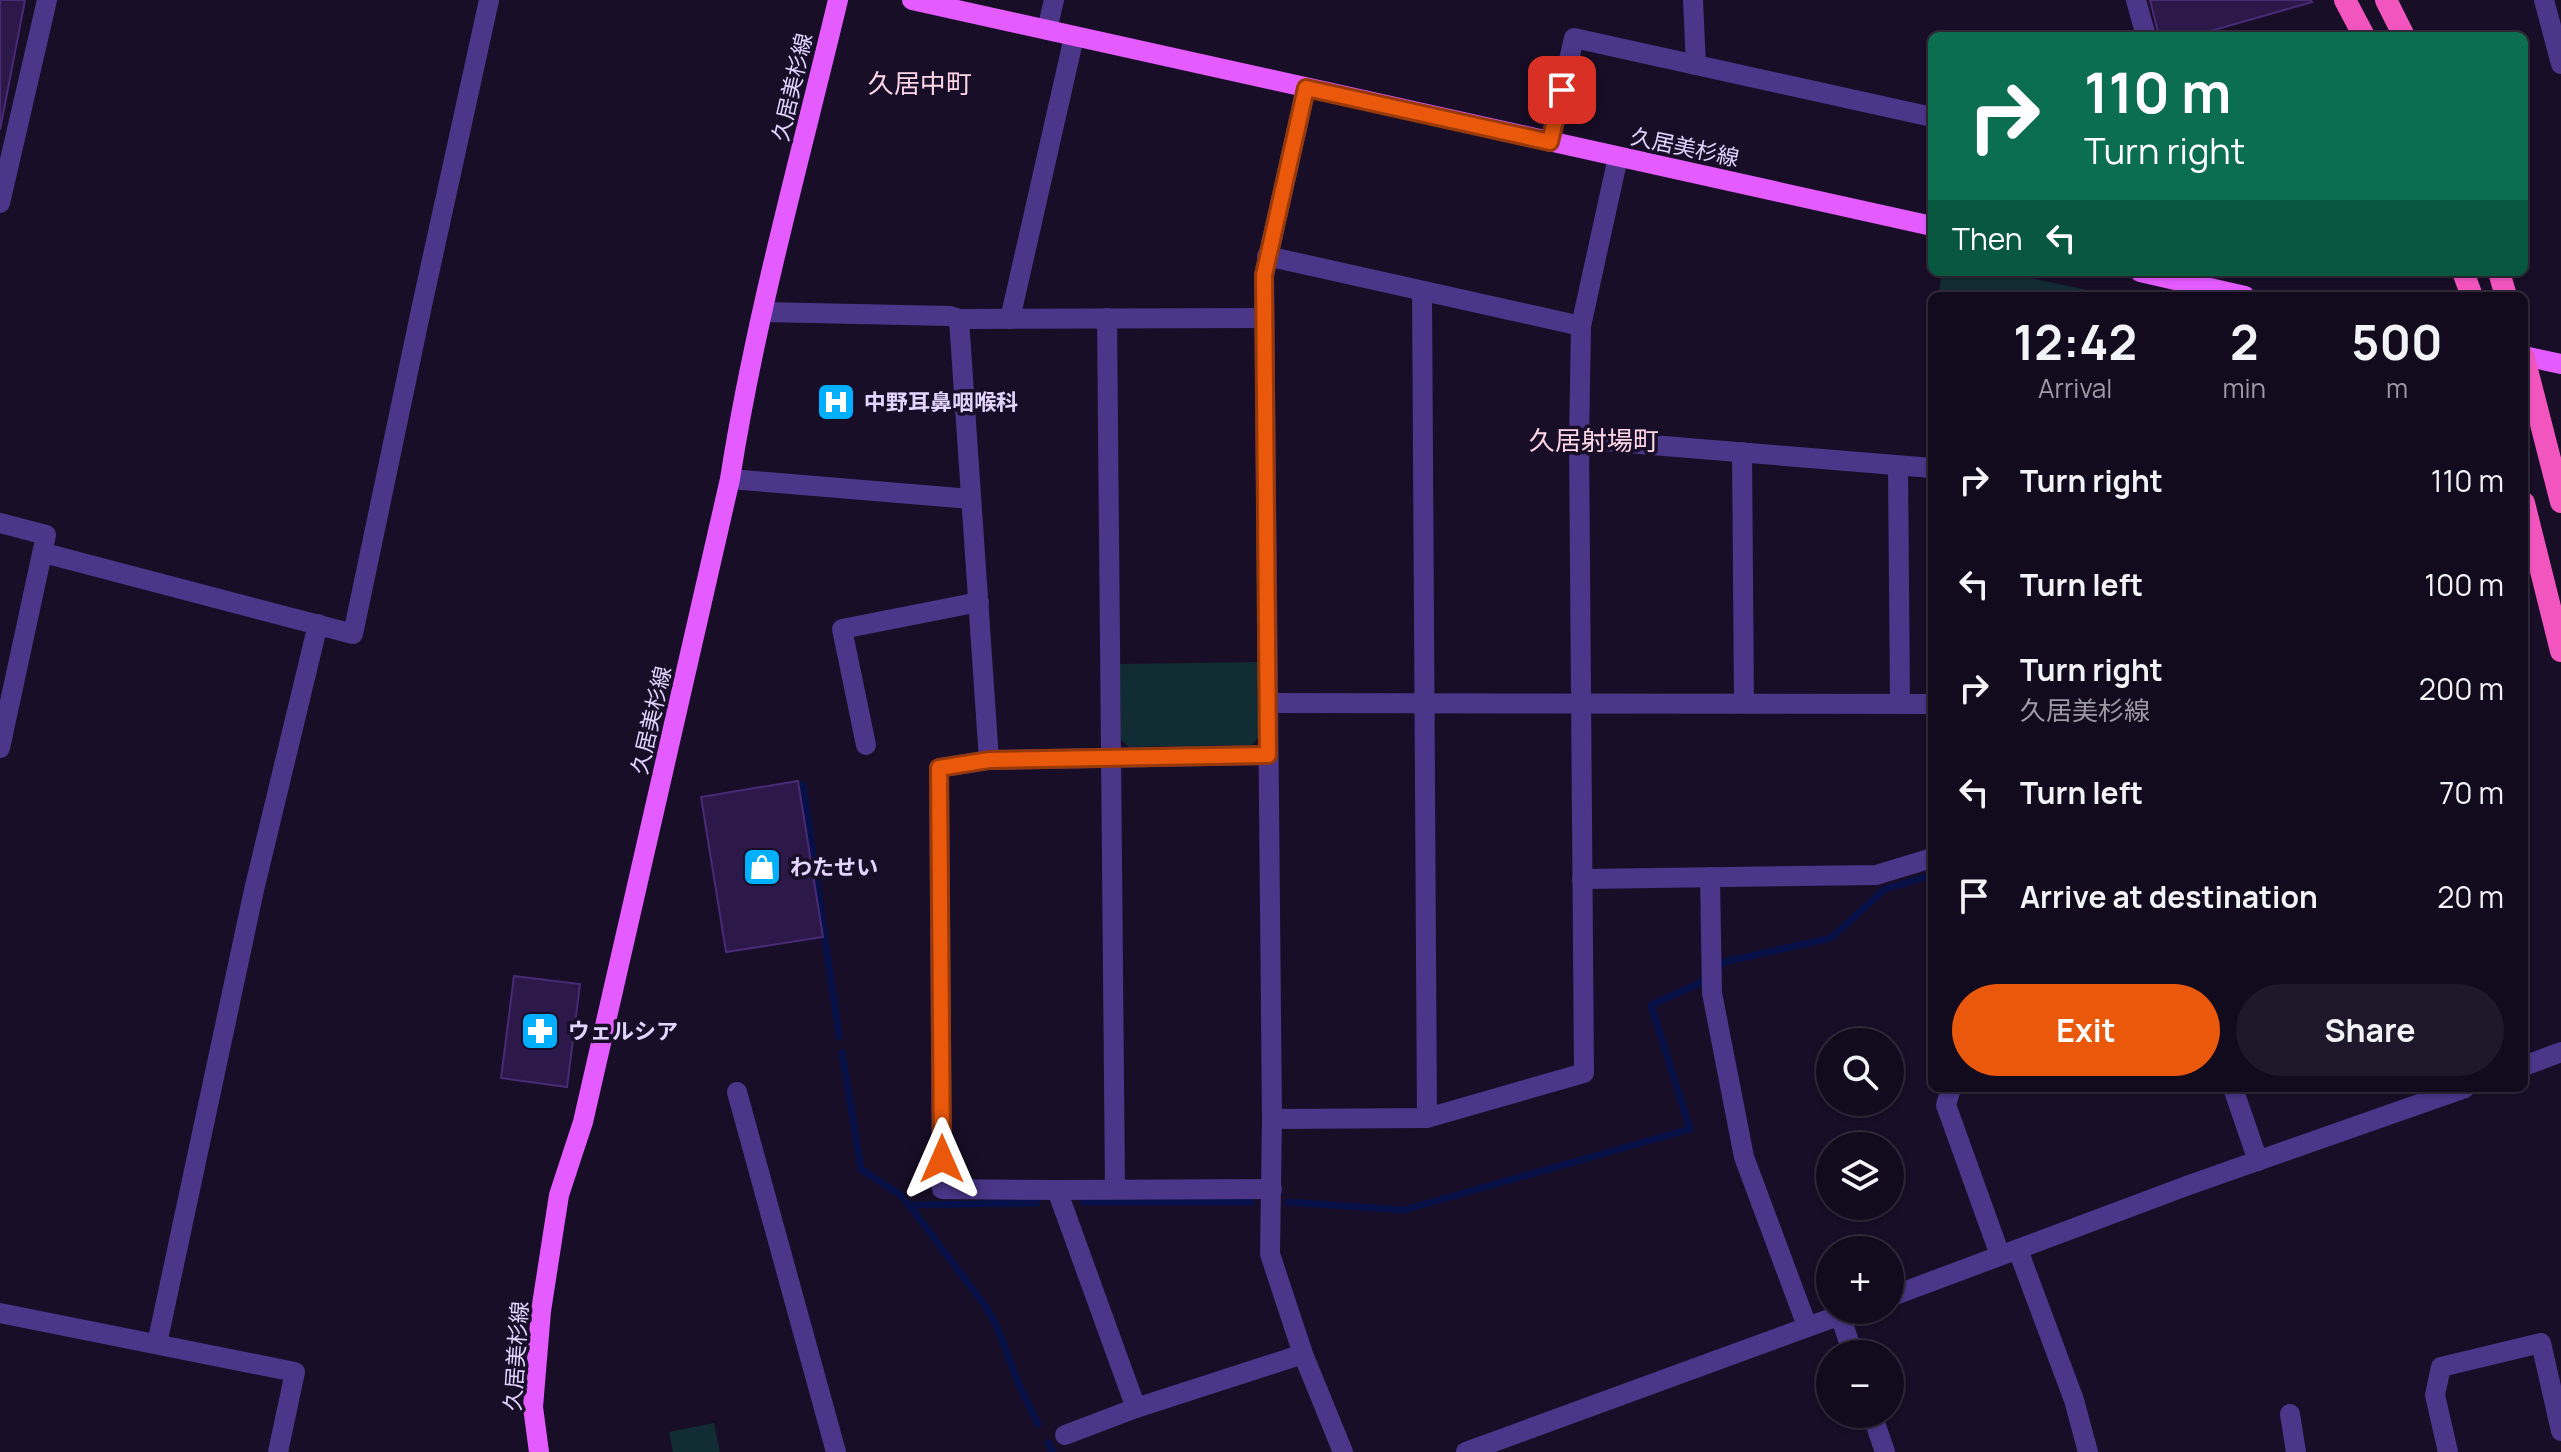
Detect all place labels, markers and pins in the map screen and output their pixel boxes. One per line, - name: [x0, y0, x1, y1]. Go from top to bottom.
- pin: [1528, 56, 1596, 124]
- hospital icon: 中野耳鼻咽喉科: [815, 381, 857, 423]
- place label: 中野耳鼻咽喉科: [864, 387, 1018, 417]
- shop icon: わたせい: [741, 846, 783, 888]
- place label: わたせい: [790, 852, 878, 882]
- pharmacy icon: ウェルシア: [519, 1010, 561, 1052]
- place label: ウェルシア: [568, 1016, 678, 1046]

